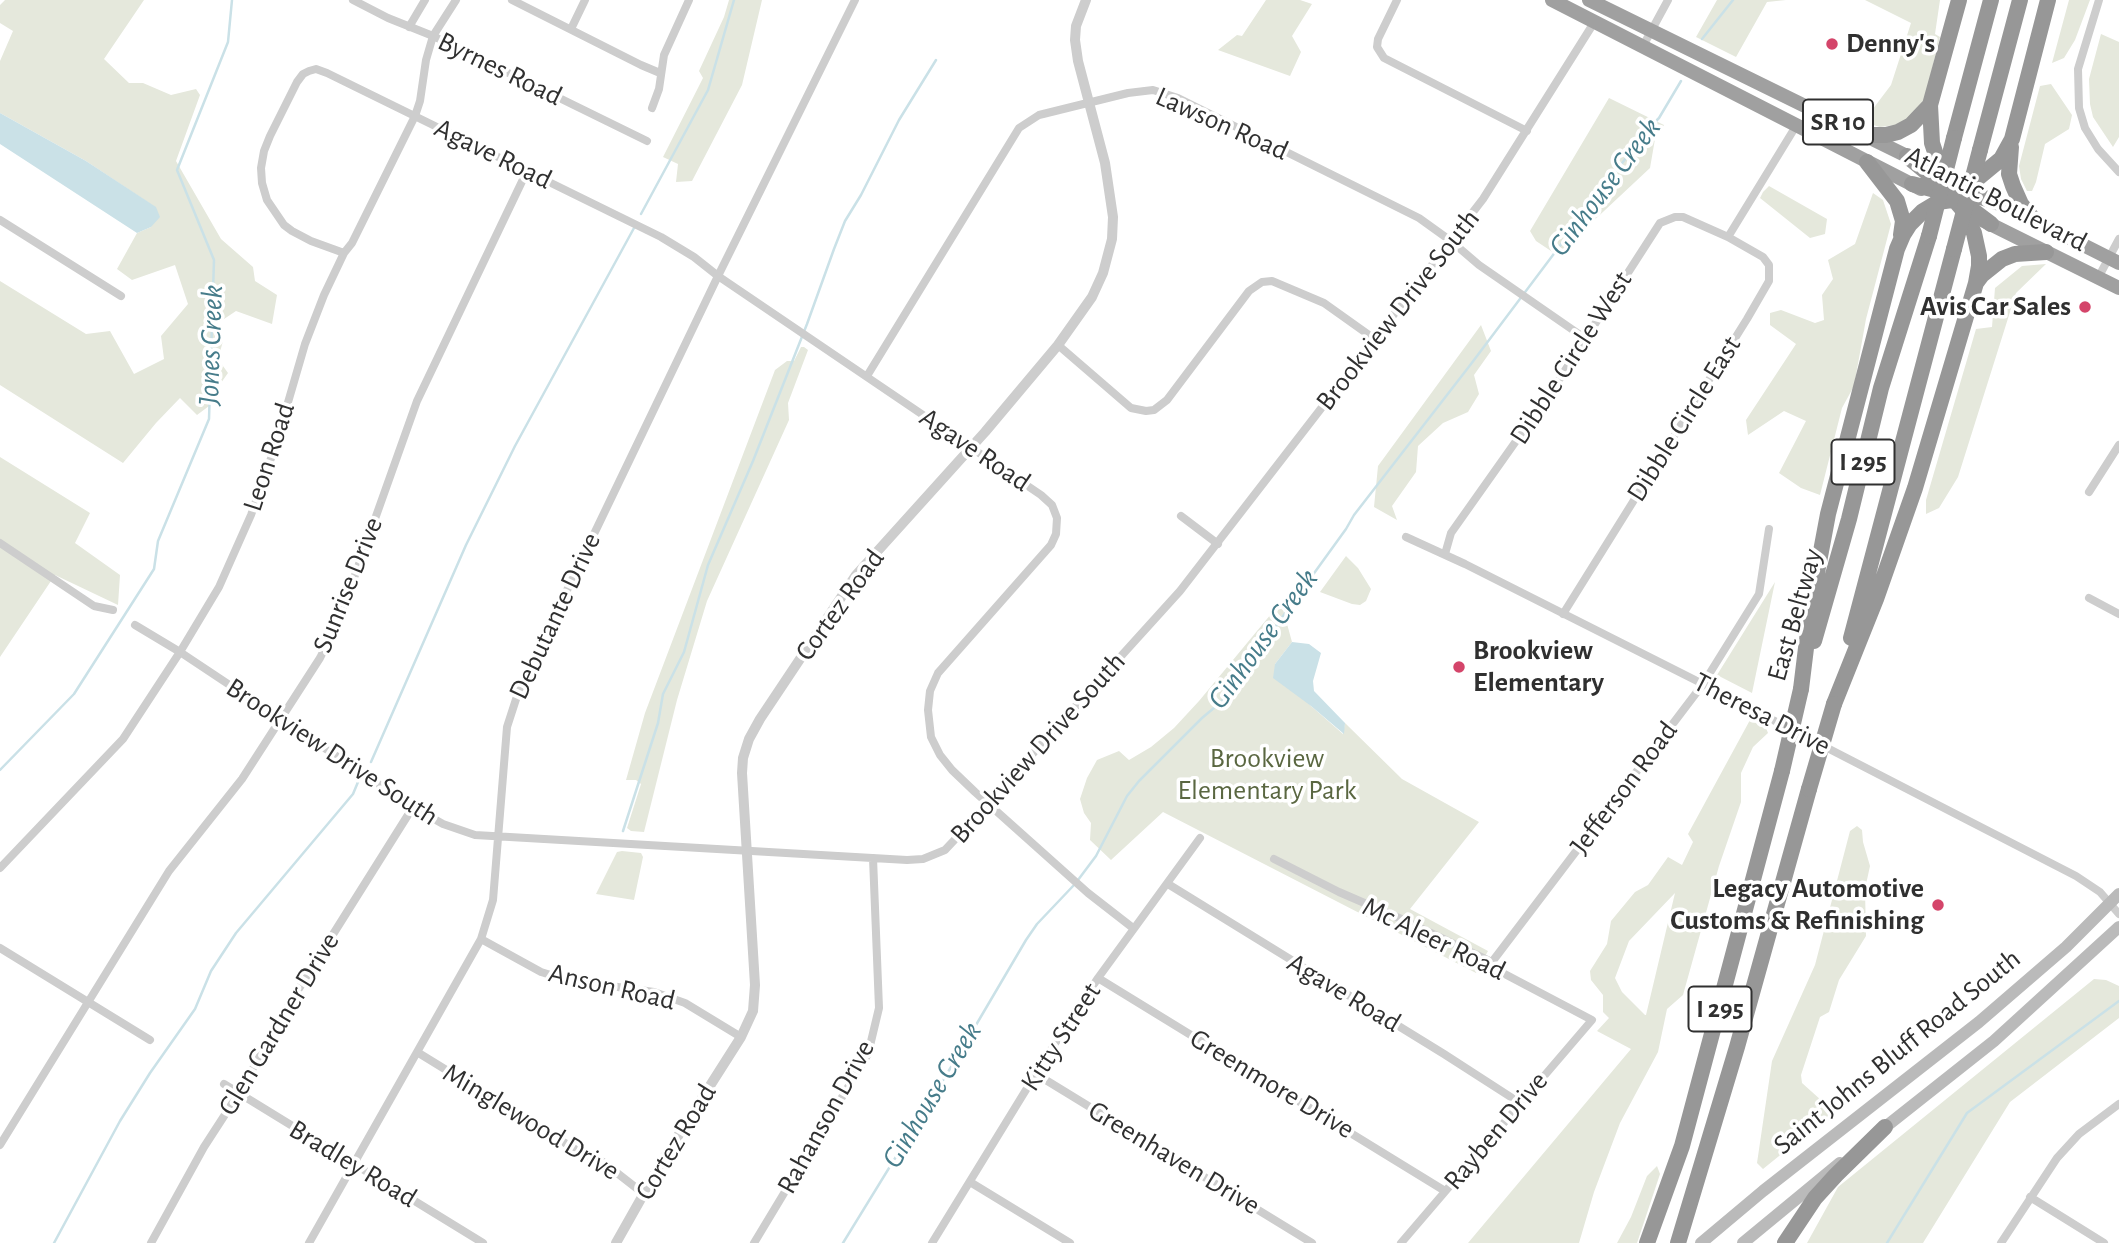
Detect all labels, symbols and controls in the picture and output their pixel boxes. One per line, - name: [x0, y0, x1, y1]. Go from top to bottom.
- street label: Byrnes Road: [432, 25, 568, 113]
- place label: Denny's: [1846, 27, 1935, 61]
- marker: Denny's: [1824, 36, 1840, 52]
- street label: Lawson Road: [1150, 80, 1294, 168]
- road number: SR 10: [1803, 99, 1873, 144]
- street label: Agave Road: [429, 111, 557, 197]
- water label: Ginhouse Creek: [1541, 111, 1669, 263]
- street label: Atlantic Boulevard: [1899, 139, 2093, 259]
- street label: Brookview Drive South: [1309, 203, 1487, 417]
- street label: Dibble Circle West: [1503, 265, 1639, 451]
- water label: Jones Creek: [191, 284, 231, 406]
- place label: Avis Car Sales: [1920, 290, 2071, 324]
- marker: Avis Car Sales: [2077, 299, 2093, 315]
- street label: Dibble Circle East: [1620, 330, 1748, 508]
- street label: Leon Road: [236, 398, 302, 516]
- street label: Agave Road: [913, 401, 1037, 499]
- road number: I 295: [1832, 440, 1895, 484]
- street label: Sunrise Drive: [306, 512, 390, 658]
- street label: Debutante Drive: [502, 527, 608, 705]
- street label: Cortez Road: [788, 543, 892, 667]
- street label: East Beltway: [1760, 545, 1830, 685]
- water label: Ginhouse Creek: [1200, 562, 1326, 716]
- place label: Brookview Elementary: [1473, 634, 1604, 700]
- street label: Brookview Drive South: [943, 645, 1133, 851]
- marker: Brookview Elementary: [1451, 659, 1467, 675]
- street label: Theresa Drive: [1688, 665, 1836, 763]
- street label: Brookview Drive South: [220, 671, 444, 833]
- street label: Jefferson Road: [1563, 715, 1685, 861]
- park label: Brookview Elementary Park: [1178, 742, 1356, 808]
- place label: Legacy Automotive Customs & Refinishing: [1670, 872, 1924, 938]
- street label: Mc Aleer Road: [1357, 890, 1511, 988]
- marker: Legacy Automotive Customs & Refinishing: [1930, 897, 1946, 913]
- street label: Glen Gardner Drive: [211, 926, 347, 1122]
- street label: Saint Johns Bluff Road South: [1767, 942, 2027, 1162]
- street label: Agave Road: [1281, 946, 1407, 1040]
- street label: Anson Road: [545, 956, 679, 1018]
- street label: Kitty Street: [1014, 977, 1108, 1097]
- road number: I 295: [1688, 986, 1752, 1032]
- water label: Ginhouse Creek: [874, 1015, 990, 1175]
- street label: Greenmore Drive: [1184, 1022, 1360, 1146]
- street label: Rahanson Drive: [770, 1034, 882, 1200]
- street label: Minglewood Drive: [437, 1056, 625, 1188]
- street label: Rayben Drive: [1437, 1065, 1555, 1197]
- street label: Cortez Road: [628, 1078, 724, 1206]
- street label: Greenhaven Drive: [1082, 1094, 1266, 1222]
- street label: Bradley Road: [283, 1113, 423, 1215]

